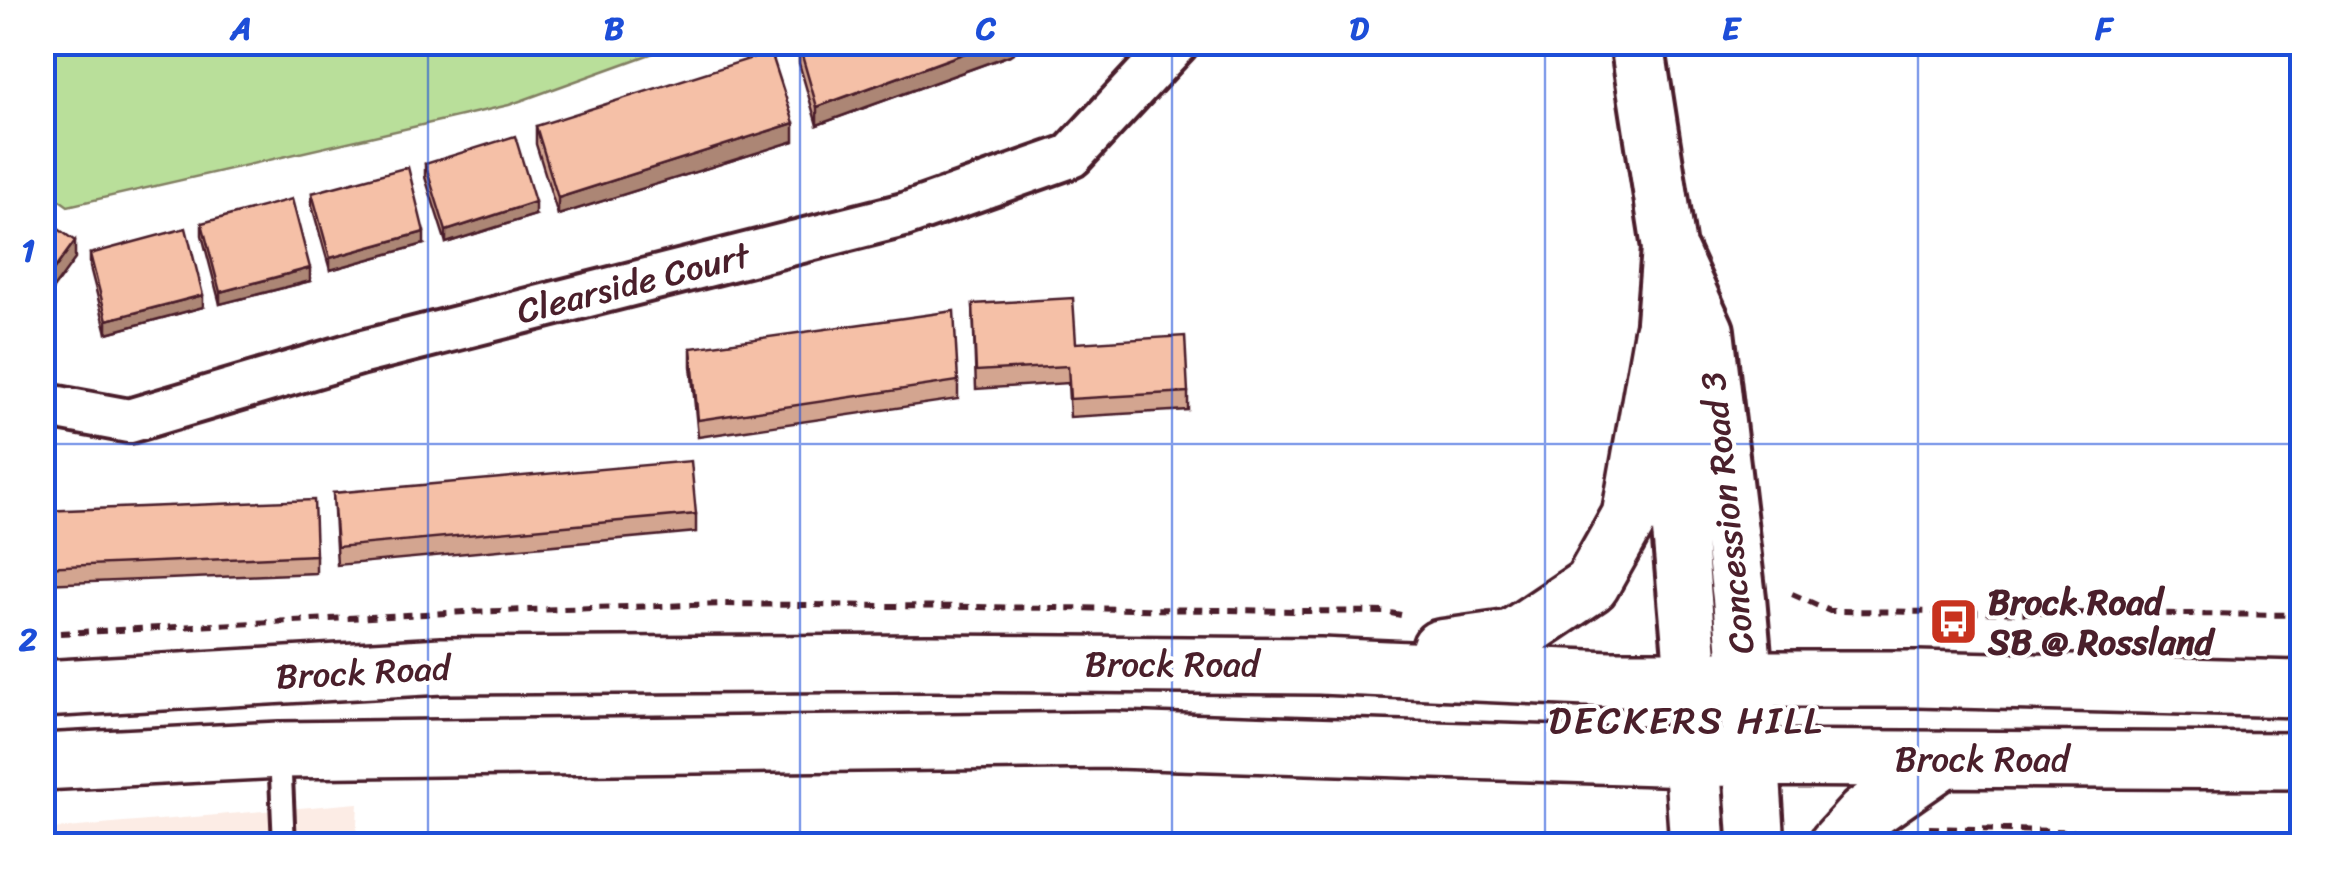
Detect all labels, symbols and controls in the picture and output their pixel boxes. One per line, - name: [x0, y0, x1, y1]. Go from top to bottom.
- text: A: [229, 0, 252, 57]
- text: B: [604, 0, 624, 57]
- text: C: [975, 0, 997, 57]
- text: D: [1349, 0, 1369, 57]
- text: E: [1722, 0, 1742, 57]
- text: F: [2094, 0, 2115, 57]
- text: 1: [21, 222, 35, 279]
- street label: Clearside Court: [510, 224, 758, 342]
- street label: Concession Road 3: [1681, 369, 1773, 657]
- place label: Brock Road SB @ Rossland: [1987, 571, 2216, 673]
- bus stop icon: Brock Road SB @ Rossland: [1927, 596, 1979, 648]
- text: 2: [19, 611, 38, 668]
- street label: Brock Road: [1085, 633, 1262, 695]
- street label: Brock Road: [274, 636, 454, 708]
- district label: DECKERS HILL: [1548, 687, 1824, 754]
- street label: Brock Road: [1895, 728, 2072, 790]

